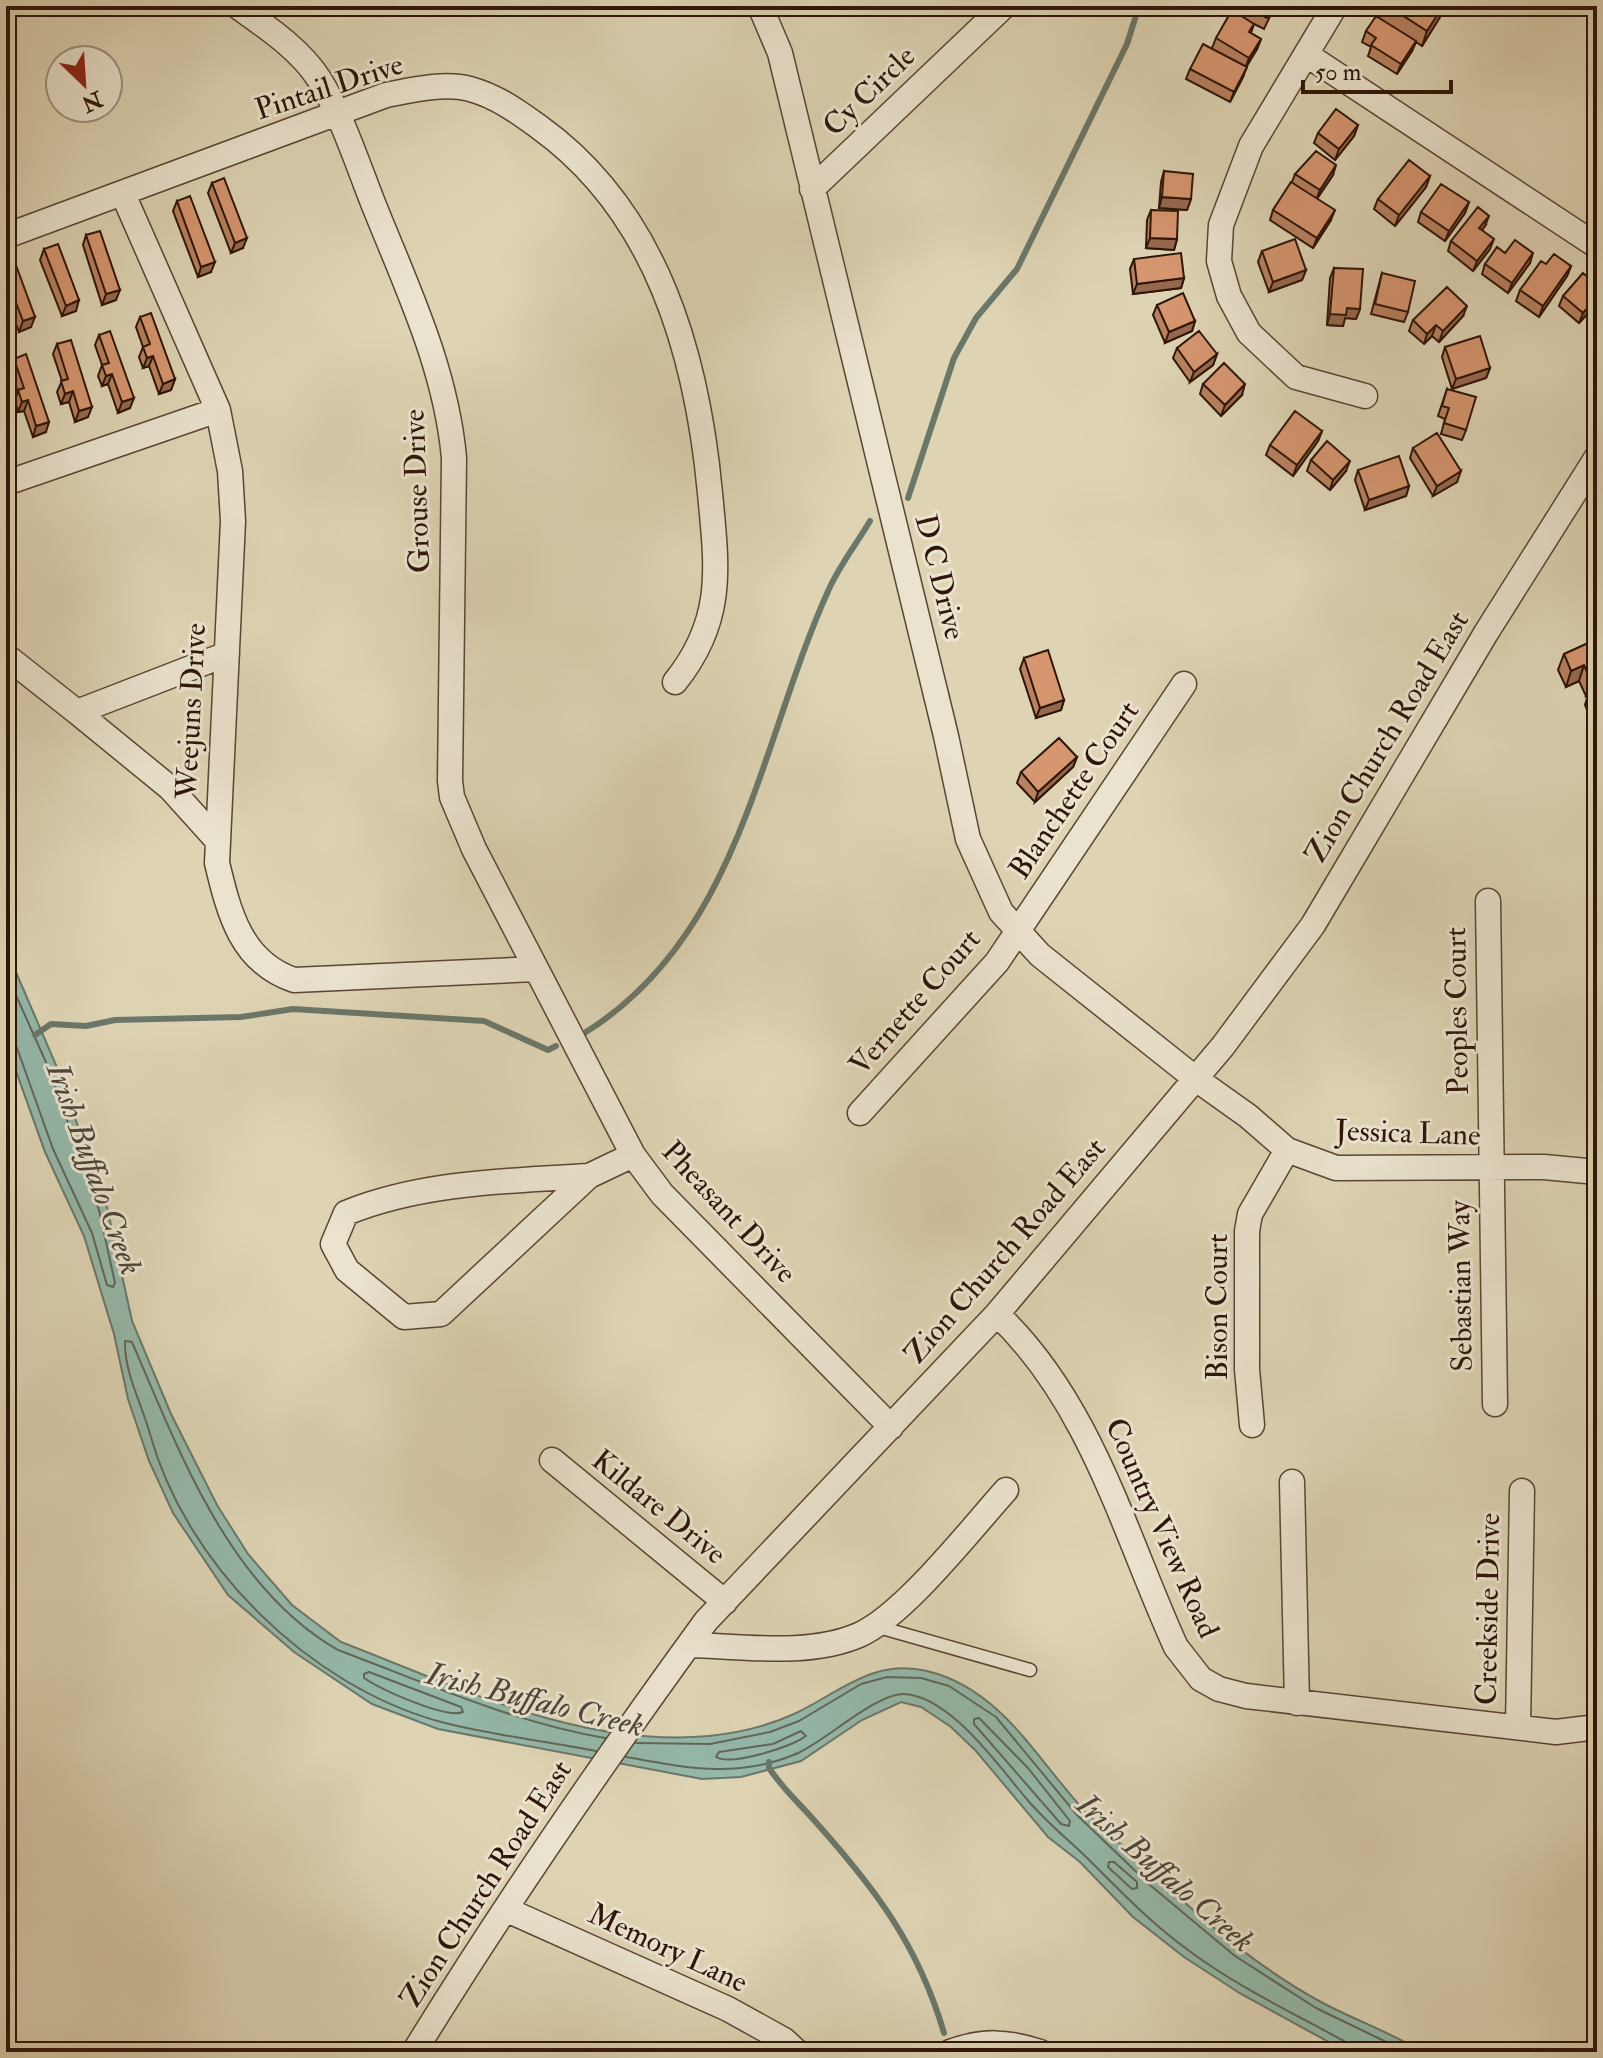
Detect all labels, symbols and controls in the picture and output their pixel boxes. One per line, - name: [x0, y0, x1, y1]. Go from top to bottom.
- street label: Cy Circle: [815, 38, 923, 144]
- north arrow: [44, 44, 124, 124]
- scale bar: [1303, 44, 1451, 94]
- street label: Pintail Drive: [250, 46, 408, 128]
- text: 50 m: [1315, 57, 1362, 88]
- text: N: [77, 84, 108, 118]
- street label: Grouse Drive: [396, 408, 438, 574]
- street label: D C Drive: [907, 511, 973, 643]
- street label: Zion Church Road East: [1297, 604, 1477, 870]
- street label: Weejuns Drive: [168, 622, 214, 801]
- street label: Blanchette Court: [1001, 694, 1147, 886]
- street label: Vernette Court: [841, 921, 989, 1083]
- street label: Peoples Court: [1437, 926, 1477, 1095]
- water label: Irish Buffalo Creek: [36, 1056, 151, 1280]
- street label: Jessica Lane: [1334, 1112, 1481, 1154]
- street label: Zion Church Road East: [897, 1130, 1114, 1372]
- street label: Pheasant Drive: [654, 1133, 804, 1291]
- street label: Sebastian Way: [1441, 1199, 1481, 1372]
- street label: Bison Court: [1199, 1233, 1236, 1380]
- street label: Country View Road: [1097, 1412, 1227, 1644]
- street label: Kildare Drive: [584, 1442, 734, 1572]
- street label: Creekside Drive: [1468, 1512, 1508, 1706]
- water label: Irish Buffalo Creek: [420, 1653, 648, 1746]
- street label: Zion Church Road East: [392, 1753, 580, 2015]
- water label: Irish Buffalo Creek: [1066, 1784, 1262, 1961]
- street label: Memory Lane: [582, 1895, 754, 2001]

